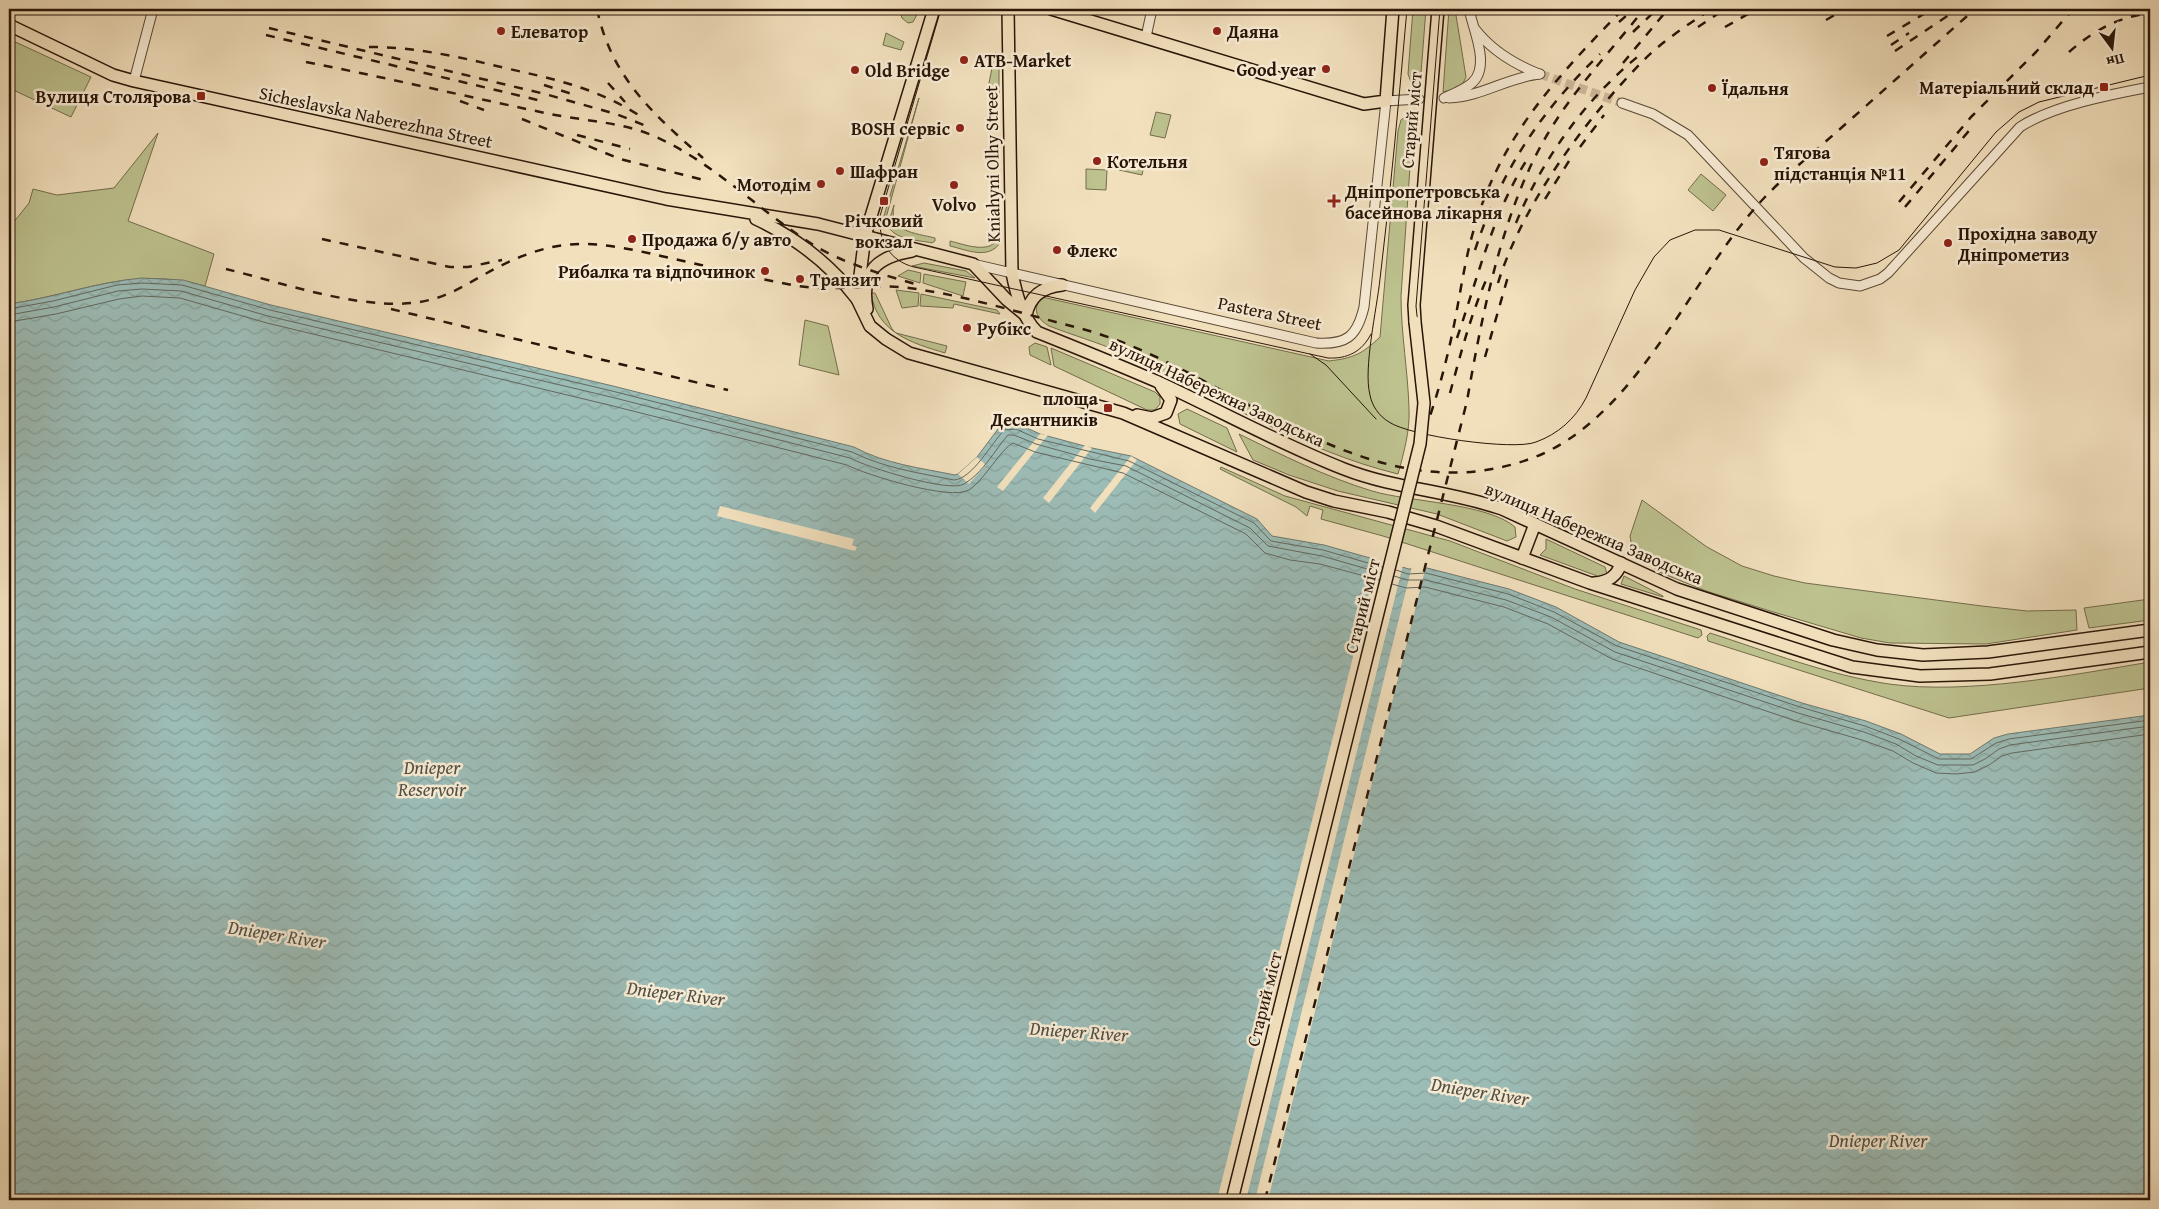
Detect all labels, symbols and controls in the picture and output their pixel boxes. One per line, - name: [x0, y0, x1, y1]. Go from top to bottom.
- place label: Елеватор: [511, 18, 588, 45]
- place label: Даяна: [1226, 18, 1279, 45]
- north arrow: [2086, 22, 2136, 72]
- marker: Елеватор: [495, 25, 507, 37]
- marker: Даяна: [1211, 25, 1223, 37]
- place label: ATB-Market: [974, 47, 1072, 74]
- text: Пн: [2104, 49, 2127, 73]
- marker: ATB-Market: [958, 54, 970, 66]
- place label: Good year: [1236, 56, 1317, 83]
- place label: Old Bridge: [865, 57, 950, 84]
- marker: Good year: [1320, 63, 1332, 75]
- marker: Old Bridge: [849, 64, 861, 76]
- street label: Старий міст: [1393, 70, 1429, 169]
- place label: Матеріальний склад: [1919, 74, 2094, 101]
- place label: Їдальня: [1721, 75, 1789, 102]
- street label: Sicheslavska Naberezhna Street: [257, 79, 496, 155]
- marker: Матеріальний склад: [2098, 81, 2110, 93]
- marker: Їдальня: [1706, 82, 1718, 94]
- place label: Вулиця Столярова: [35, 83, 192, 110]
- street label: Kniahyni Olhy Street: [977, 85, 1007, 243]
- marker: Вулиця Столярова: [195, 90, 207, 102]
- place label: BOSH сервіс: [851, 115, 950, 142]
- marker: BOSH сервіс: [954, 122, 966, 134]
- place label: Тягова пiдстанцiя №11: [1774, 139, 1906, 187]
- place label: Котельня: [1107, 148, 1188, 175]
- marker: Котельня: [1091, 155, 1103, 167]
- marker: Тягова пiдстанцiя №11: [1758, 156, 1770, 168]
- place label: Шафран: [850, 158, 918, 185]
- marker: Шафран: [834, 165, 846, 177]
- place label: Мотодім: [737, 171, 811, 198]
- marker: Мотодім: [815, 178, 827, 190]
- place label: Дніпропетровська басейнова лікарня: [1344, 178, 1503, 226]
- marker: Volvo: [948, 179, 960, 191]
- place label: Volvo: [932, 191, 977, 218]
- marker: Дніпропетровська басейнова лікарня: [1327, 194, 1341, 208]
- marker: Річковий вокзал: [878, 195, 890, 207]
- place label: Річковий вокзал: [845, 207, 923, 255]
- place label: Прохідна заводу Дніпрометиз: [1957, 220, 2098, 268]
- place label: Продажа б/у авто: [642, 226, 792, 253]
- marker: Продажа б/у авто: [626, 233, 638, 245]
- place label: Флекс: [1067, 237, 1117, 264]
- marker: Прохідна заводу Дніпрометиз: [1942, 237, 1954, 249]
- marker: Флекс: [1051, 244, 1063, 256]
- place label: Рибалка та відпочинок: [558, 258, 756, 285]
- marker: Рибалка та відпочинок: [759, 265, 771, 277]
- place label: Транзит: [810, 266, 881, 293]
- marker: Транзит: [794, 273, 806, 285]
- street label: Pastera Street: [1216, 289, 1325, 337]
- place label: Рубікс: [977, 315, 1031, 342]
- marker: Рубікс: [961, 322, 973, 334]
- street label: вулиця Набережна Заводська: [1105, 330, 1329, 454]
- place label: площа Десантників: [990, 385, 1099, 433]
- marker: площа Десантників: [1102, 402, 1114, 414]
- street label: вулиця Набережна Заводська: [1481, 475, 1708, 591]
- street label: Старий міст: [1337, 556, 1387, 656]
- water label: Dnieper Reservoir: [397, 753, 467, 803]
- water label: Dnieper River: [225, 912, 329, 956]
- street label: Старий міст: [1239, 949, 1289, 1049]
- water label: Dnieper River: [624, 973, 728, 1013]
- water label: Dnieper River: [1028, 1014, 1130, 1048]
- water label: Dnieper River: [1428, 1069, 1532, 1113]
- water label: Dnieper River: [1828, 1126, 1928, 1154]

